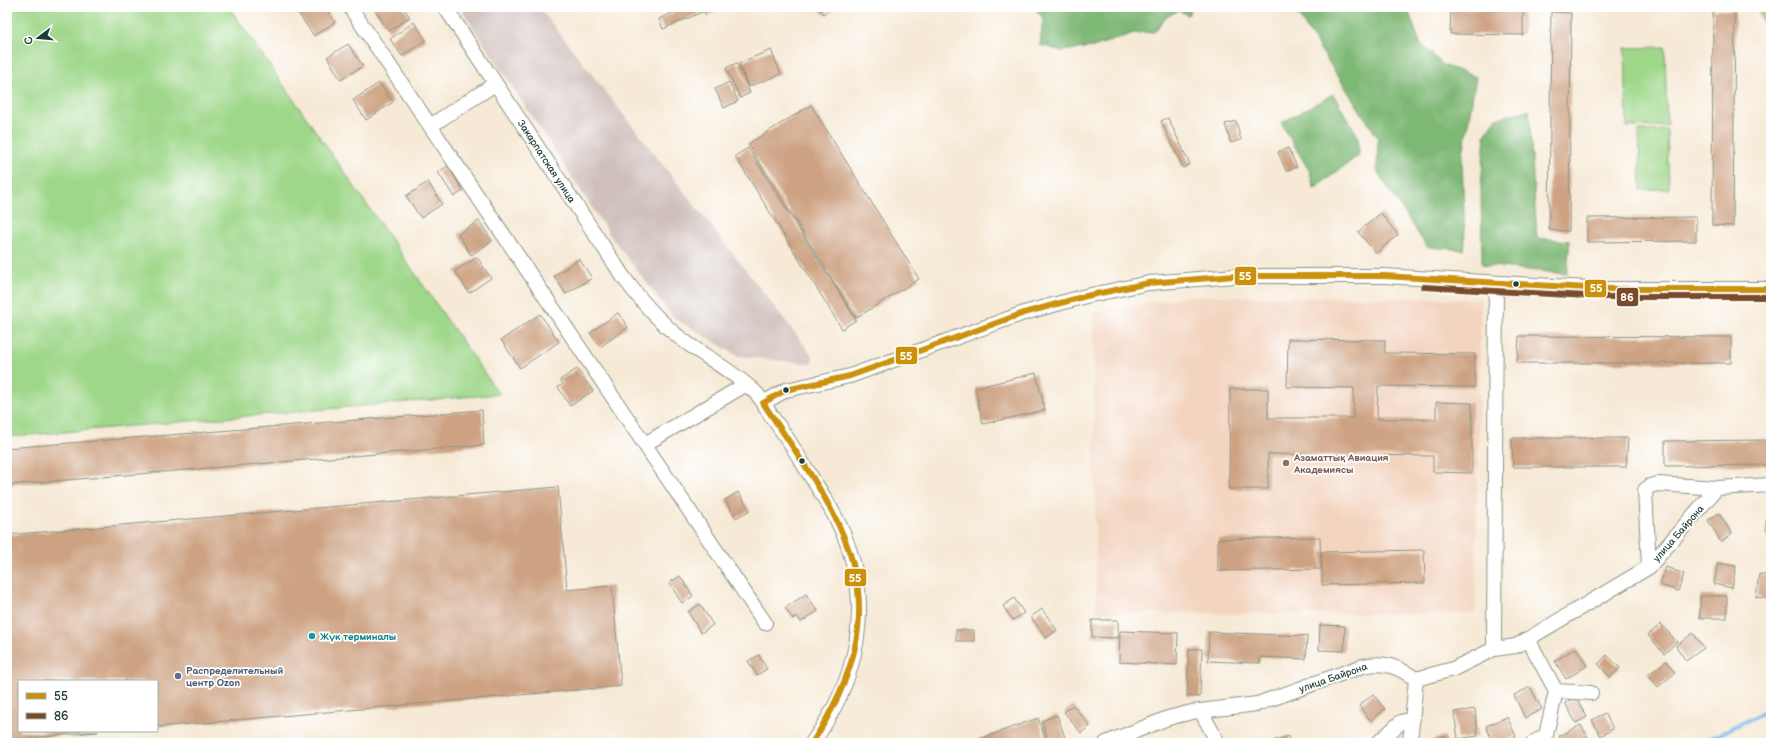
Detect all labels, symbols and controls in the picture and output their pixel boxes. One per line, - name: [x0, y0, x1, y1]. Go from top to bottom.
- north arrow: [18, 18, 58, 58]
- text: С: [21, 35, 36, 46]
- street label: Закарпатская улица: [515, 118, 578, 205]
- line badge: 55: [1234, 266, 1257, 286]
- text: 55: [1239, 270, 1252, 283]
- unlabelled marker: [1511, 279, 1521, 289]
- line badge: 55: [1584, 279, 1607, 298]
- text: 55: [1590, 282, 1603, 295]
- line badge: 86: [1616, 287, 1639, 307]
- text: 86: [1620, 291, 1634, 304]
- line badge: 55: [895, 346, 918, 365]
- text: 55: [900, 350, 913, 363]
- unlabelled marker: [781, 385, 791, 395]
- place label: Азаматтық Авиация Академиясы: [1293, 452, 1389, 476]
- unlabelled marker: [797, 456, 807, 466]
- marker: Азаматтық Авиация Академиясы: [1281, 458, 1291, 468]
- street label: улица Байрона: [1651, 503, 1707, 565]
- line badge: 55: [844, 568, 867, 587]
- text: 55: [849, 572, 862, 585]
- marker: Жүк терминалы: [307, 631, 317, 641]
- place label: Жүк терминалы: [320, 631, 396, 643]
- street label: улица Байрона: [1298, 661, 1369, 695]
- place label: Распределительный центр Ozon: [186, 665, 283, 689]
- marker: Распределительный центр Ozon: [173, 671, 183, 681]
- legend: [18, 680, 158, 732]
- text: 55: [54, 689, 68, 704]
- text: 86: [54, 709, 68, 724]

